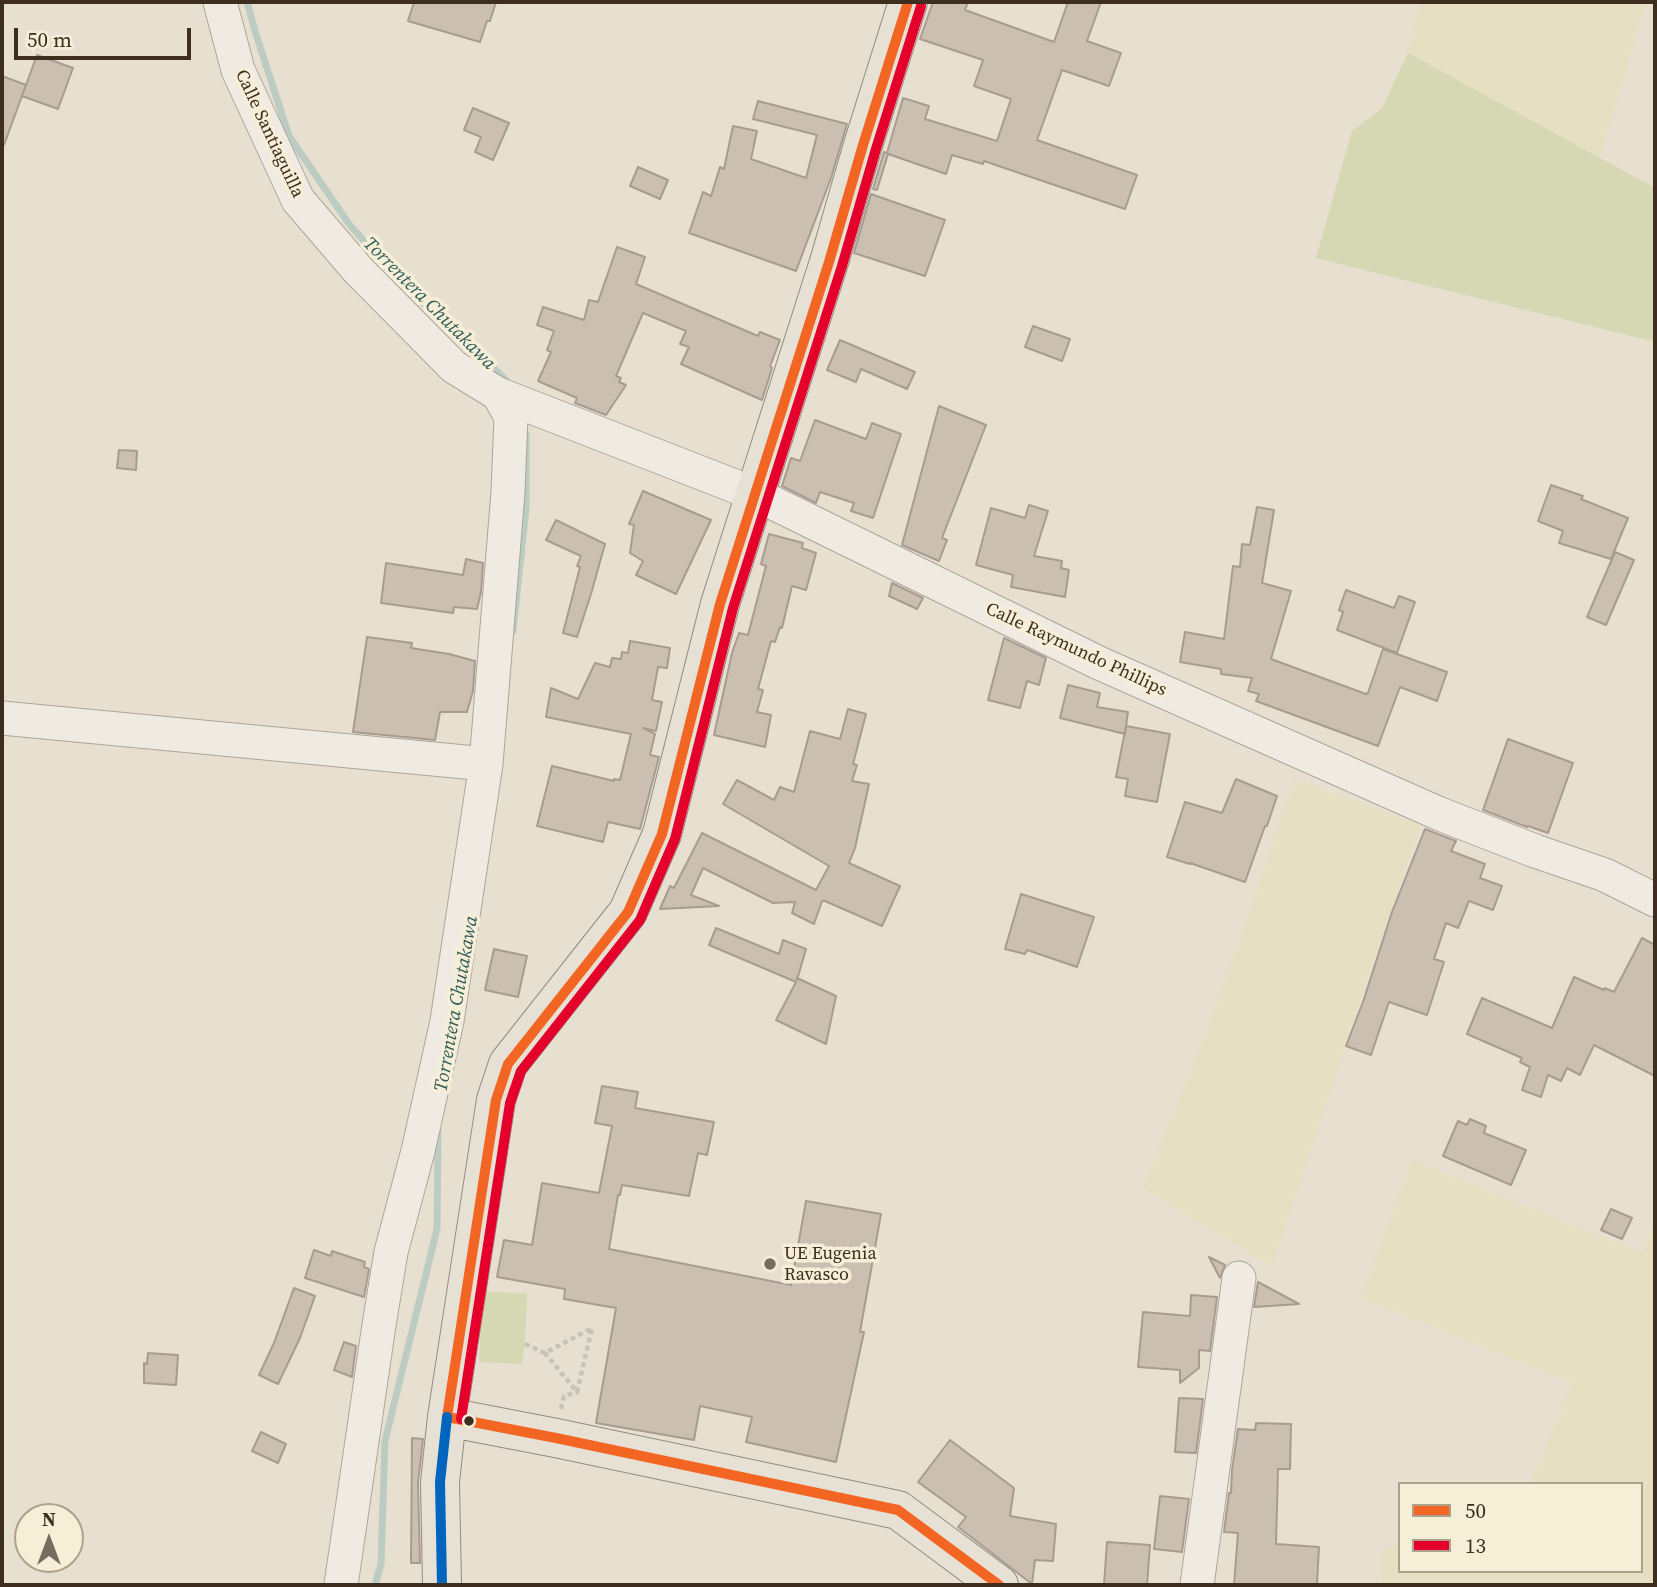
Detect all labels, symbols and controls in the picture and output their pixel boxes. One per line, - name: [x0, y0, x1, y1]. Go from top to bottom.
- scale bar: [18, 14, 194, 58]
- text: 50 m: [27, 25, 72, 54]
- street label: Calle Santiaguilla: [230, 67, 308, 201]
- water label: Torrentera Chutakawa: [358, 233, 500, 375]
- street label: Calle Raymundo Phillips: [982, 599, 1170, 701]
- water label: Torrentera Chutakawa: [430, 914, 484, 1094]
- place label: UE Eugenia Ravasco: [784, 1243, 877, 1286]
- marker: UE Eugenia Ravasco: [762, 1256, 778, 1272]
- unlabelled marker: [462, 1414, 476, 1428]
- legend: [1398, 1482, 1643, 1573]
- text: 50: [1465, 1496, 1486, 1525]
- north arrow: [14, 1503, 84, 1573]
- text: N: [42, 1506, 56, 1532]
- text: 13: [1465, 1531, 1486, 1560]

